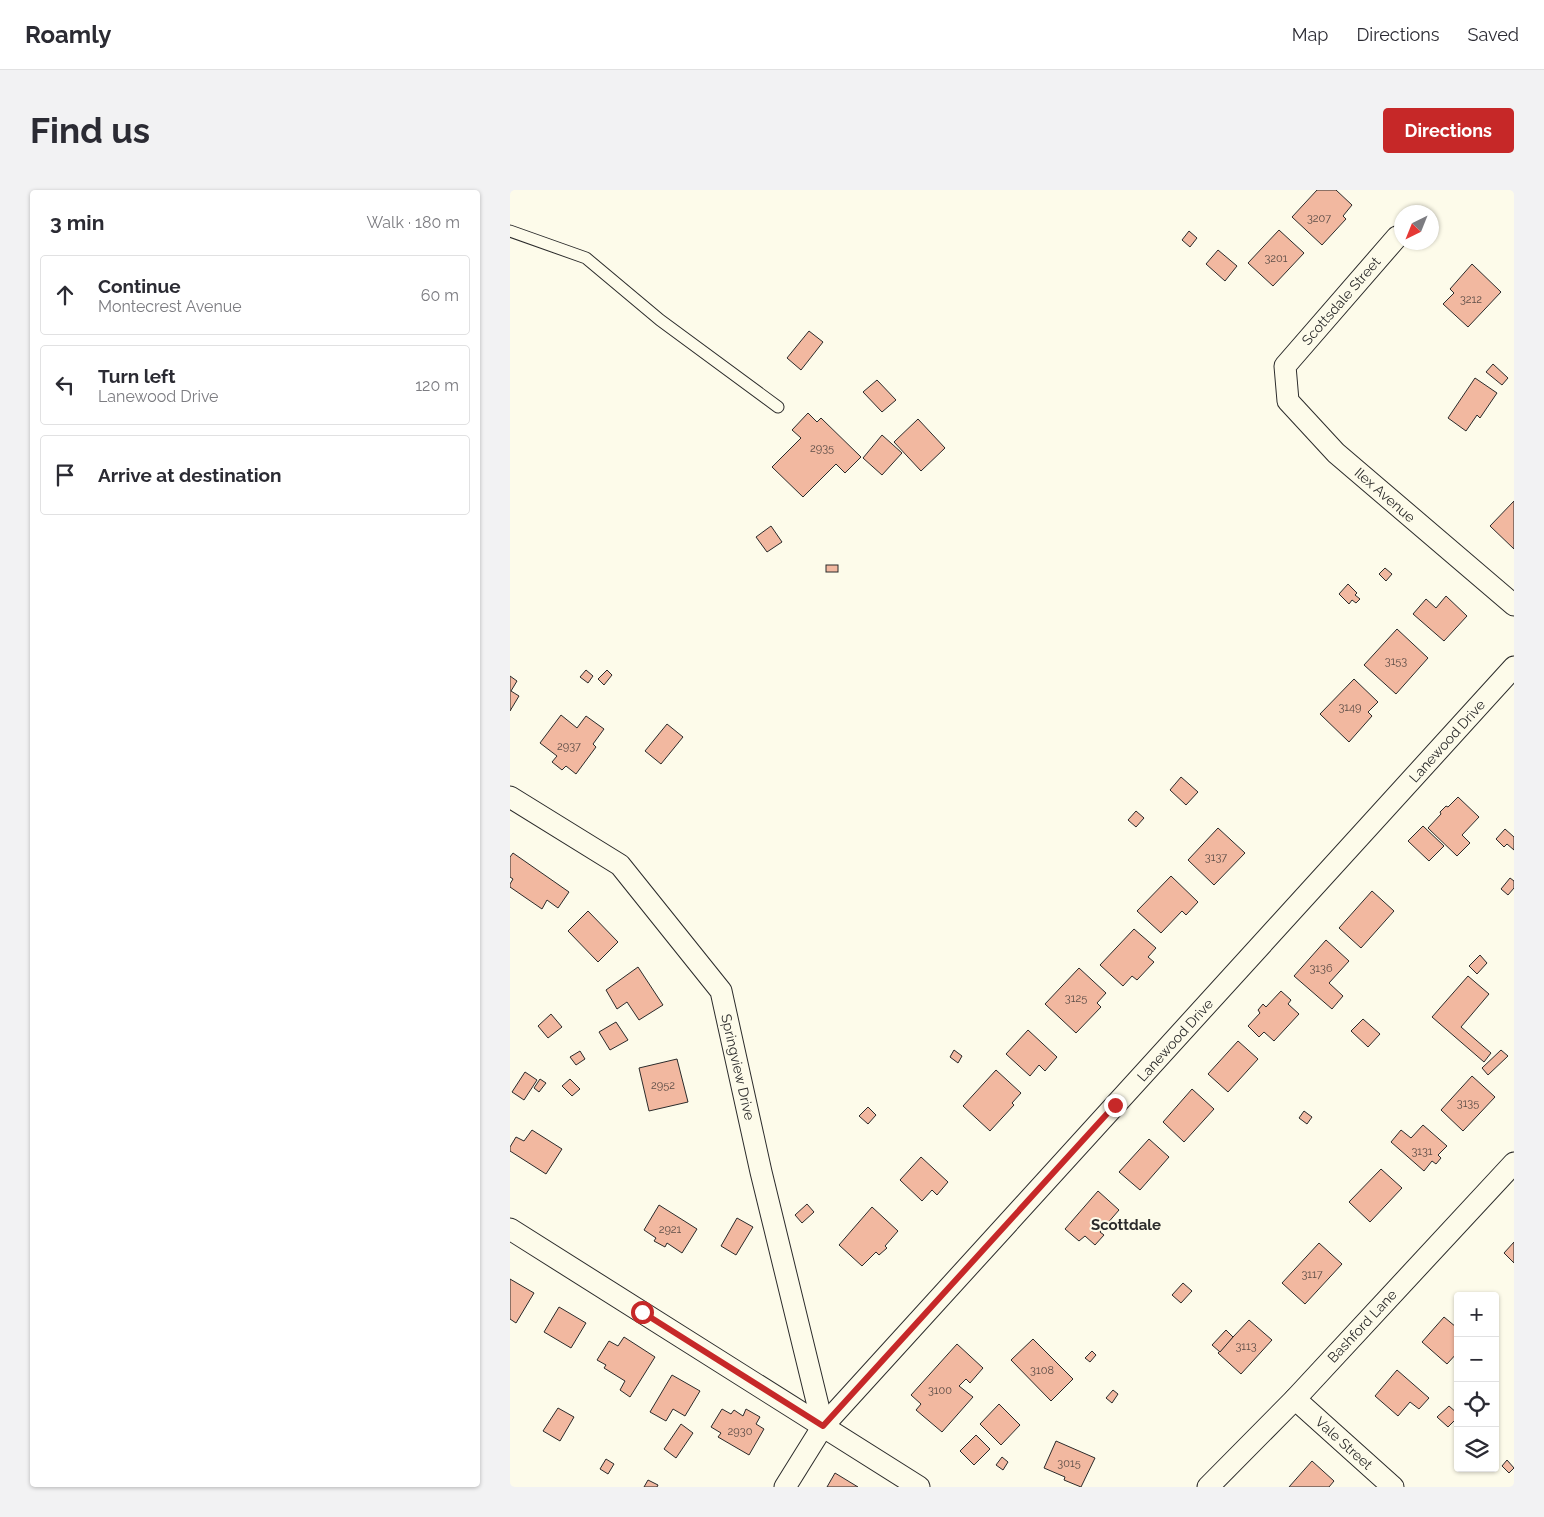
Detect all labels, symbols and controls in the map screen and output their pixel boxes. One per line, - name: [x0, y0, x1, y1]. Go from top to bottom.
- text: Roamly: [25, 20, 111, 49]
- text: Map: [1292, 24, 1328, 45]
- text: Directions: [1356, 24, 1440, 45]
- text: Saved: [1468, 24, 1519, 45]
- button: Directions: [1383, 108, 1514, 153]
- text: Find us: [30, 110, 150, 151]
- north arrow: [1394, 205, 1439, 250]
- text: 3 min: [50, 210, 104, 235]
- house number: 3207: [1307, 212, 1331, 225]
- text: Walk · 180 m: [366, 213, 460, 232]
- house number: 3201: [1264, 252, 1288, 265]
- street label: Scottsdale Street: [1298, 254, 1384, 348]
- text: Continue: [98, 275, 181, 297]
- icon: ahead: [51, 281, 79, 309]
- text: 60 m: [421, 286, 459, 305]
- house number: 3212: [1460, 293, 1482, 306]
- text: Montecrest Avenue: [98, 297, 242, 316]
- text: Turn left: [98, 365, 175, 387]
- icon: left: [51, 371, 79, 399]
- text: 120 m: [415, 376, 459, 395]
- text: Lanewood Drive: [98, 387, 219, 406]
- house number: 2935: [810, 442, 834, 455]
- icon: arrive: [51, 461, 79, 489]
- text: Arrive at destination: [98, 464, 282, 486]
- street label: Ilex Avenue: [1352, 465, 1418, 525]
- house number: 3153: [1385, 655, 1407, 668]
- street label: Lanewood Drive: [1406, 696, 1488, 786]
- house number: 3149: [1338, 701, 1362, 714]
- house number: 2937: [557, 740, 581, 753]
- house number: 3137: [1205, 851, 1227, 864]
- house number: 3136: [1309, 962, 1333, 975]
- house number: 3125: [1065, 992, 1087, 1005]
- street label: Lanewood Drive: [1134, 995, 1216, 1085]
- street label: Springview Drive: [718, 1012, 758, 1122]
- house number: 2952: [651, 1079, 675, 1092]
- route end: [1104, 1094, 1127, 1117]
- house number: 3135: [1457, 1097, 1479, 1110]
- house number: 3131: [1411, 1145, 1433, 1158]
- district label: Scottdale: [1091, 1216, 1161, 1234]
- house number: 2921: [659, 1223, 682, 1236]
- house number: 3117: [1301, 1268, 1323, 1281]
- street label: Bashford Lane: [1324, 1286, 1400, 1366]
- map controls: [1454, 1292, 1499, 1472]
- button: +: [1454, 1292, 1499, 1337]
- route start: [631, 1301, 654, 1324]
- button: −: [1454, 1337, 1499, 1382]
- house number: 3113: [1235, 1340, 1257, 1353]
- house number: 3108: [1030, 1364, 1054, 1377]
- button: locate: [1454, 1382, 1499, 1427]
- house number: 3100: [928, 1384, 952, 1397]
- street label: Vale Street: [1312, 1413, 1376, 1473]
- house number: 2930: [728, 1425, 753, 1438]
- button: layers: [1454, 1427, 1499, 1472]
- house number: 3015: [1057, 1457, 1081, 1470]

